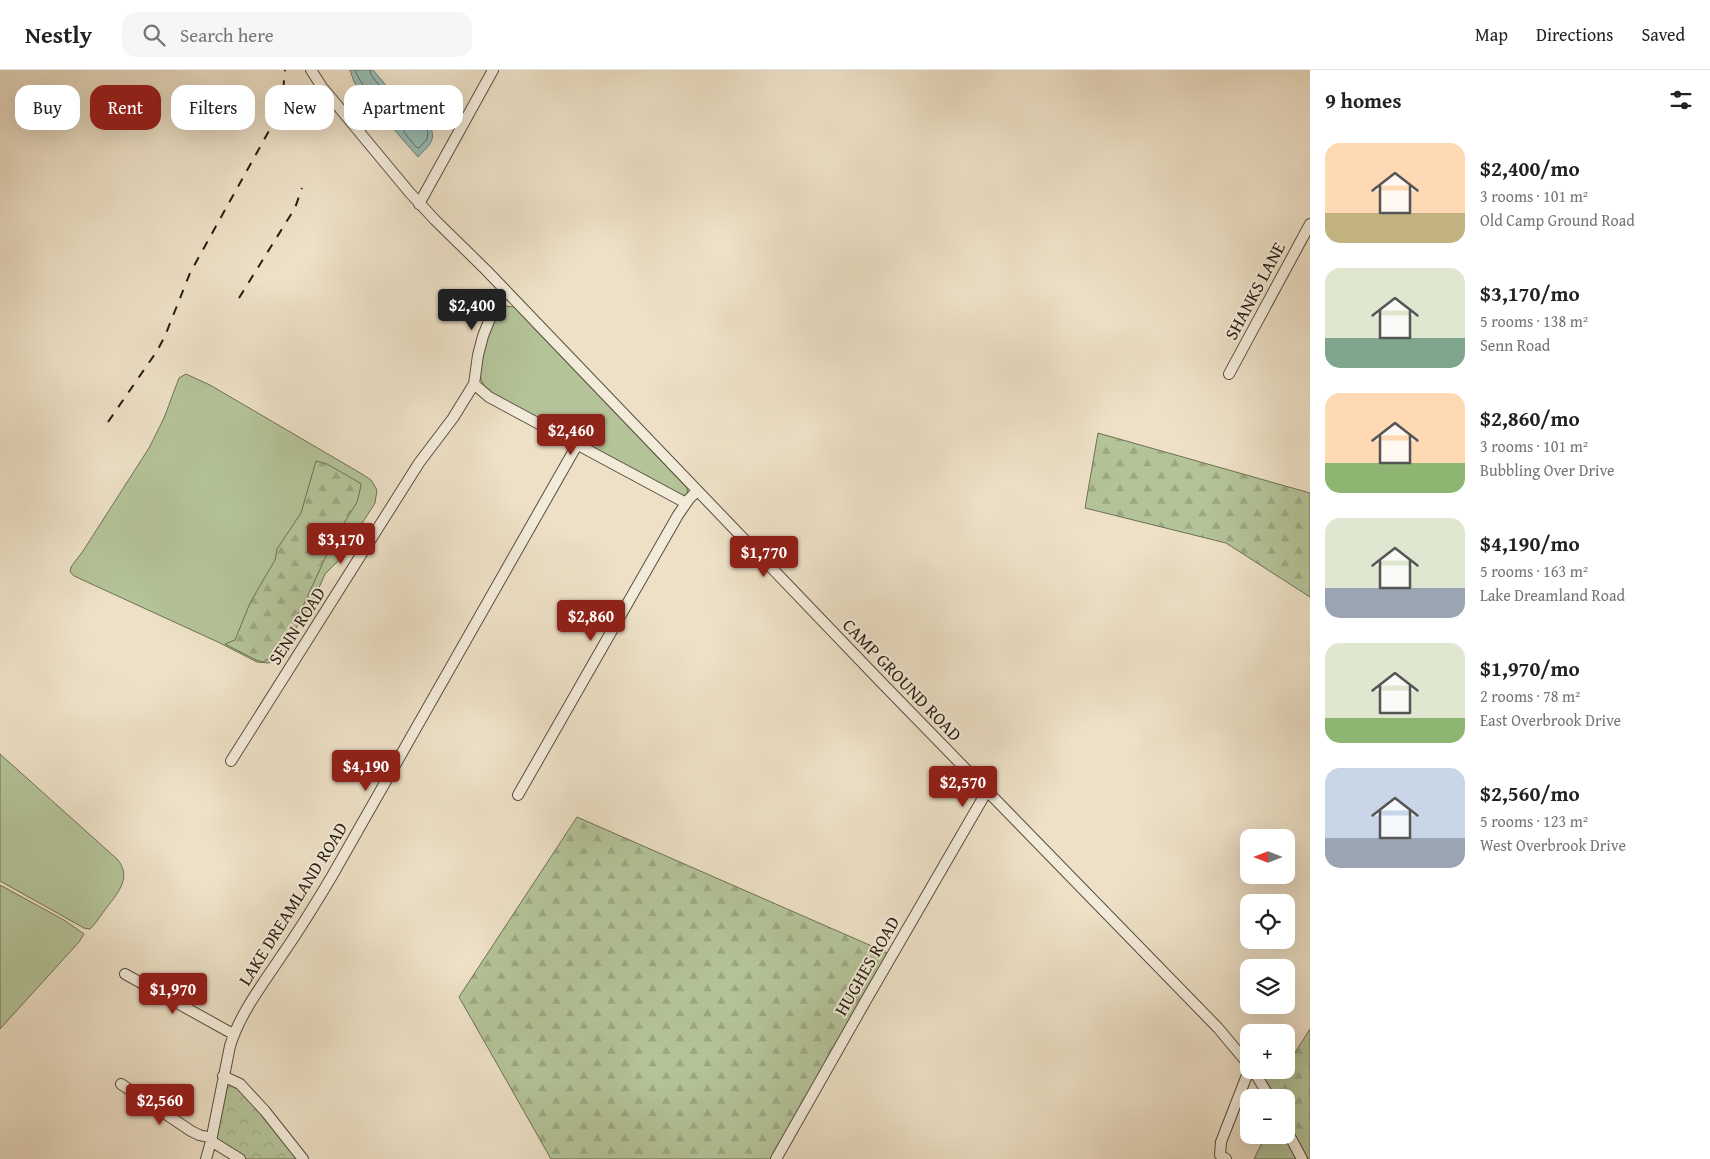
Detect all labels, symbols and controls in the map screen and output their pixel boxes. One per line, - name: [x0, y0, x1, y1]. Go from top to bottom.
- search box: [122, 12, 472, 57]
- text: Nestly: [25, 17, 92, 52]
- icon: search: [140, 21, 168, 49]
- text: Search here: [180, 21, 274, 49]
- text: Map: [1475, 21, 1508, 48]
- text: Directions: [1536, 21, 1613, 48]
- text: Saved: [1641, 21, 1685, 48]
- chip: Buy: [15, 85, 80, 130]
- chip: Rent: [90, 85, 161, 130]
- chip: Filters: [171, 85, 255, 130]
- chip: New: [265, 85, 334, 130]
- chip: Apartment: [344, 85, 463, 130]
- text: 9 homes: [1325, 85, 1401, 116]
- icon: filters: [1667, 86, 1695, 114]
- text: $2,400/mo: [1480, 153, 1580, 184]
- icon: home: [1365, 163, 1425, 223]
- text: 3 rooms · 101 m²: [1480, 184, 1588, 208]
- text: Old Camp Ground Road: [1480, 208, 1635, 232]
- street label: SHANKS LANE: [1217, 237, 1292, 345]
- text: $3,170/mo: [1480, 278, 1580, 309]
- pin: $2,400: [431, 288, 513, 331]
- icon: home: [1365, 288, 1425, 348]
- text: $2,400: [449, 293, 495, 317]
- text: 5 rooms · 138 m²: [1480, 309, 1588, 333]
- text: Senn Road: [1480, 333, 1550, 357]
- text: $2,860/mo: [1480, 403, 1580, 434]
- icon: home: [1365, 413, 1425, 473]
- pin: $2,460: [530, 414, 612, 456]
- text: $2,460: [548, 418, 594, 442]
- text: 3 rooms · 101 m²: [1480, 434, 1588, 458]
- text: Bubbling Over Drive: [1480, 458, 1615, 482]
- pin: $3,170: [300, 522, 382, 565]
- text: $3,170: [318, 527, 364, 551]
- text: $4,190/mo: [1480, 528, 1580, 559]
- pin: $1,770: [723, 536, 805, 578]
- icon: home: [1365, 538, 1425, 598]
- text: $1,770: [741, 540, 787, 564]
- text: 5 rooms · 163 m²: [1480, 559, 1588, 583]
- street label: SENN ROAD: [261, 581, 332, 670]
- text: Lake Dreamland Road: [1480, 583, 1625, 607]
- pin: $2,860: [550, 600, 632, 642]
- text: $2,860: [568, 604, 614, 628]
- street label: CAMP GROUND ROAD: [837, 612, 968, 747]
- text: $1,970/mo: [1480, 653, 1580, 684]
- icon: home: [1365, 663, 1425, 723]
- text: 2 rooms · 78 m²: [1480, 684, 1580, 708]
- text: East Overbrook Drive: [1480, 708, 1621, 732]
- pin: $4,190: [325, 750, 407, 792]
- text: $4,190: [343, 754, 389, 778]
- pin: $2,570: [922, 766, 1004, 808]
- text: $2,570: [940, 770, 986, 794]
- text: $2,560/mo: [1480, 778, 1580, 809]
- icon: home: [1365, 788, 1425, 848]
- text: 5 rooms · 123 m²: [1480, 809, 1588, 833]
- street label: LAKE DREAMLAND ROAD: [231, 817, 354, 991]
- north arrow: [1240, 829, 1295, 884]
- map controls: [1240, 829, 1295, 1144]
- text: West Overbrook Drive: [1480, 833, 1626, 857]
- button: locate: [1240, 894, 1295, 949]
- street label: HUGHES ROAD: [827, 911, 906, 1020]
- button: layers: [1240, 959, 1295, 1014]
- pin: $1,970: [132, 972, 214, 1015]
- text: $1,970: [150, 977, 196, 1001]
- button: +: [1240, 1024, 1295, 1079]
- pin: $2,560: [119, 1084, 201, 1126]
- text: $2,560: [137, 1088, 183, 1112]
- button: −: [1240, 1089, 1295, 1144]

